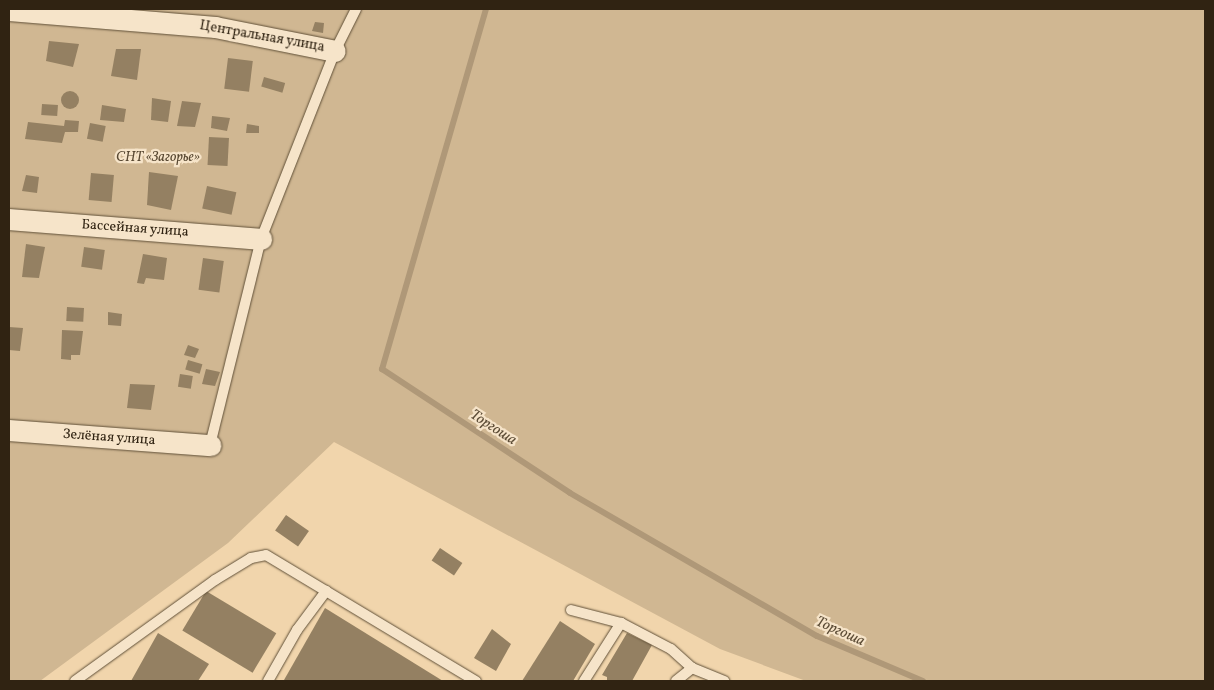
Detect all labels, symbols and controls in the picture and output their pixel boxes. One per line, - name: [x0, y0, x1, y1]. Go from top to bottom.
- street label: Центральная улица: [198, 18, 326, 56]
- park label: СНТ «Загорье»: [116, 150, 200, 166]
- street label: Бассейная улица: [81, 217, 189, 241]
- water label: Торгоша: [466, 406, 520, 450]
- street label: Зелёная улица: [62, 426, 156, 450]
- water label: Торгоша: [813, 613, 867, 651]

